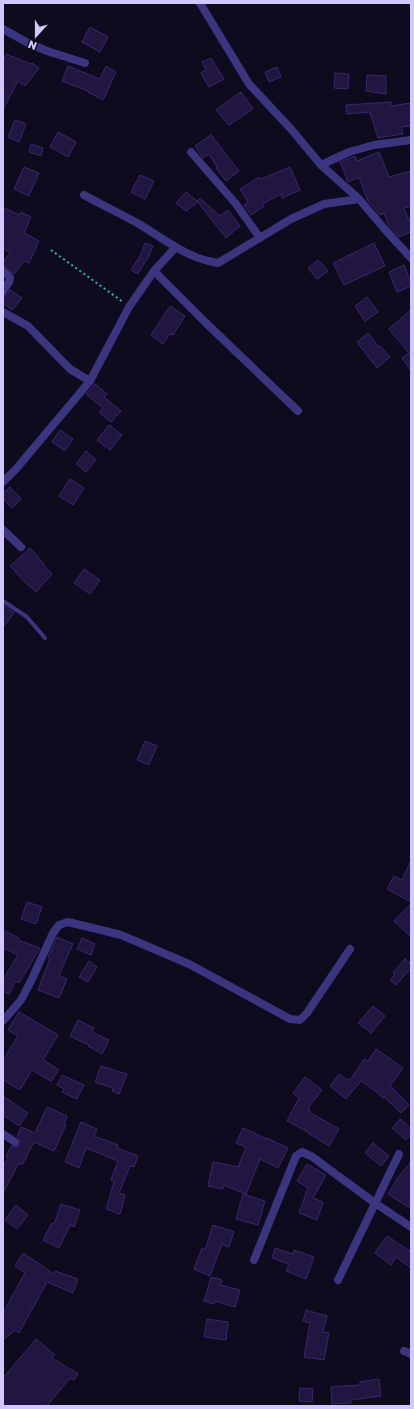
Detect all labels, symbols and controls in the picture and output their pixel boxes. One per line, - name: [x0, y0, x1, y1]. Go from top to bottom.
- north arrow: [16, 16, 56, 56]
- text: N: [26, 38, 38, 53]

